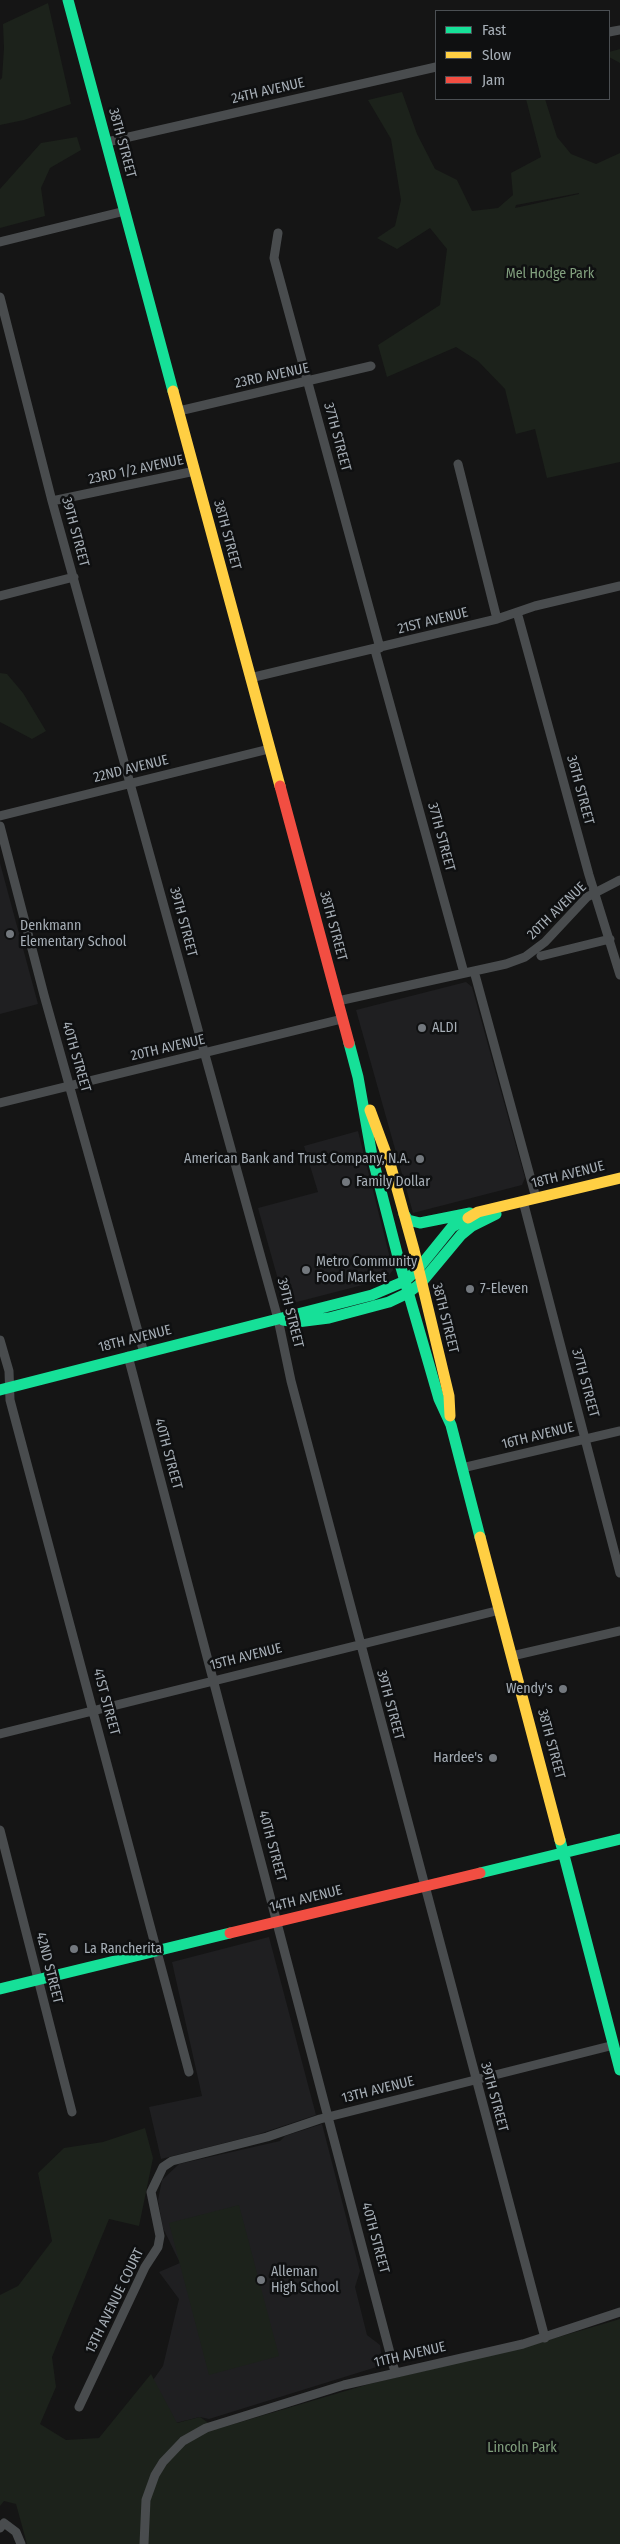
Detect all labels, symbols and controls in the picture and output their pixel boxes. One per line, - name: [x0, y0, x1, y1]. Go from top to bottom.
- legend: [435, 10, 610, 100]
- text: Fast: [482, 21, 506, 39]
- text: Slow: [482, 46, 511, 64]
- text: Jam: [482, 71, 505, 89]
- street label: 24TH AVENUE: [230, 74, 306, 108]
- street label: 38TH STREET: [105, 106, 139, 180]
- park label: Mel Hodge Park: [506, 266, 594, 282]
- street label: 23RD AVENUE: [233, 360, 311, 392]
- street label: 37TH STREET: [320, 401, 354, 473]
- street label: 23RD 1/2 AVENUE: [87, 452, 185, 488]
- street label: 39TH STREET: [58, 495, 92, 569]
- street label: 38TH STREET: [210, 498, 244, 572]
- street label: 21ST AVENUE: [396, 604, 470, 638]
- street label: 22ND AVENUE: [92, 752, 170, 786]
- street label: 36TH STREET: [563, 753, 597, 827]
- street label: 37TH STREET: [424, 801, 458, 873]
- street label: 20TH AVENUE: [524, 879, 590, 943]
- street label: 39TH STREET: [166, 885, 200, 959]
- street label: 38TH STREET: [316, 889, 350, 963]
- place label: Denkmann Elementary School: [20, 918, 127, 950]
- marker: Denkmann Elementary School: [4, 928, 16, 940]
- street label: 40TH STREET: [58, 1020, 94, 1094]
- place label: ALDI: [432, 1020, 457, 1036]
- marker: ALDI: [416, 1022, 428, 1034]
- street label: 20TH AVENUE: [129, 1031, 207, 1065]
- place label: American Bank and Trust Company, N.A.: [184, 1151, 410, 1167]
- marker: American Bank and Trust Company, N.A.: [414, 1153, 426, 1165]
- street label: 18TH AVENUE: [530, 1158, 606, 1192]
- place label: Family Dollar: [356, 1174, 430, 1190]
- marker: Family Dollar: [340, 1176, 352, 1188]
- place label: Metro Community Food Market: [316, 1254, 417, 1286]
- marker: Metro Community Food Market: [300, 1264, 312, 1276]
- street label: 39TH STREET: [273, 1276, 307, 1350]
- street label: 38TH STREET: [428, 1281, 462, 1355]
- place label: 7-Eleven: [480, 1281, 528, 1297]
- marker: 7-Eleven: [464, 1283, 476, 1295]
- street label: 18TH AVENUE: [97, 1322, 173, 1356]
- street label: 37TH STREET: [568, 1347, 602, 1419]
- street label: 40TH STREET: [151, 1417, 185, 1491]
- street label: 16TH AVENUE: [500, 1419, 576, 1453]
- street label: 15TH AVENUE: [208, 1640, 284, 1674]
- street label: 41ST STREET: [89, 1667, 123, 1737]
- street label: 39TH STREET: [373, 1668, 407, 1742]
- place label: Wendy's: [506, 1681, 553, 1697]
- marker: Wendy's: [557, 1683, 569, 1695]
- street label: 38TH STREET: [534, 1707, 568, 1781]
- place label: Hardee's: [433, 1750, 483, 1766]
- marker: Hardee's: [487, 1752, 499, 1764]
- street label: 40TH STREET: [255, 1809, 289, 1883]
- street label: 14TH AVENUE: [268, 1882, 344, 1916]
- street label: 42ND STREET: [32, 1931, 66, 2005]
- place label: La Rancherita: [84, 1941, 162, 1957]
- marker: La Rancherita: [68, 1943, 80, 1955]
- street label: 39TH STREET: [477, 2060, 511, 2134]
- street label: 13TH AVENUE: [340, 2073, 416, 2107]
- street label: 40TH STREET: [358, 2201, 392, 2275]
- street label: 13TH AVENUE COURT: [82, 2246, 148, 2356]
- place label: Alleman High School: [271, 2264, 339, 2296]
- marker: Alleman High School: [255, 2274, 267, 2286]
- street label: 11TH AVENUE: [372, 2339, 448, 2371]
- park label: Lincoln Park: [487, 2440, 557, 2456]

